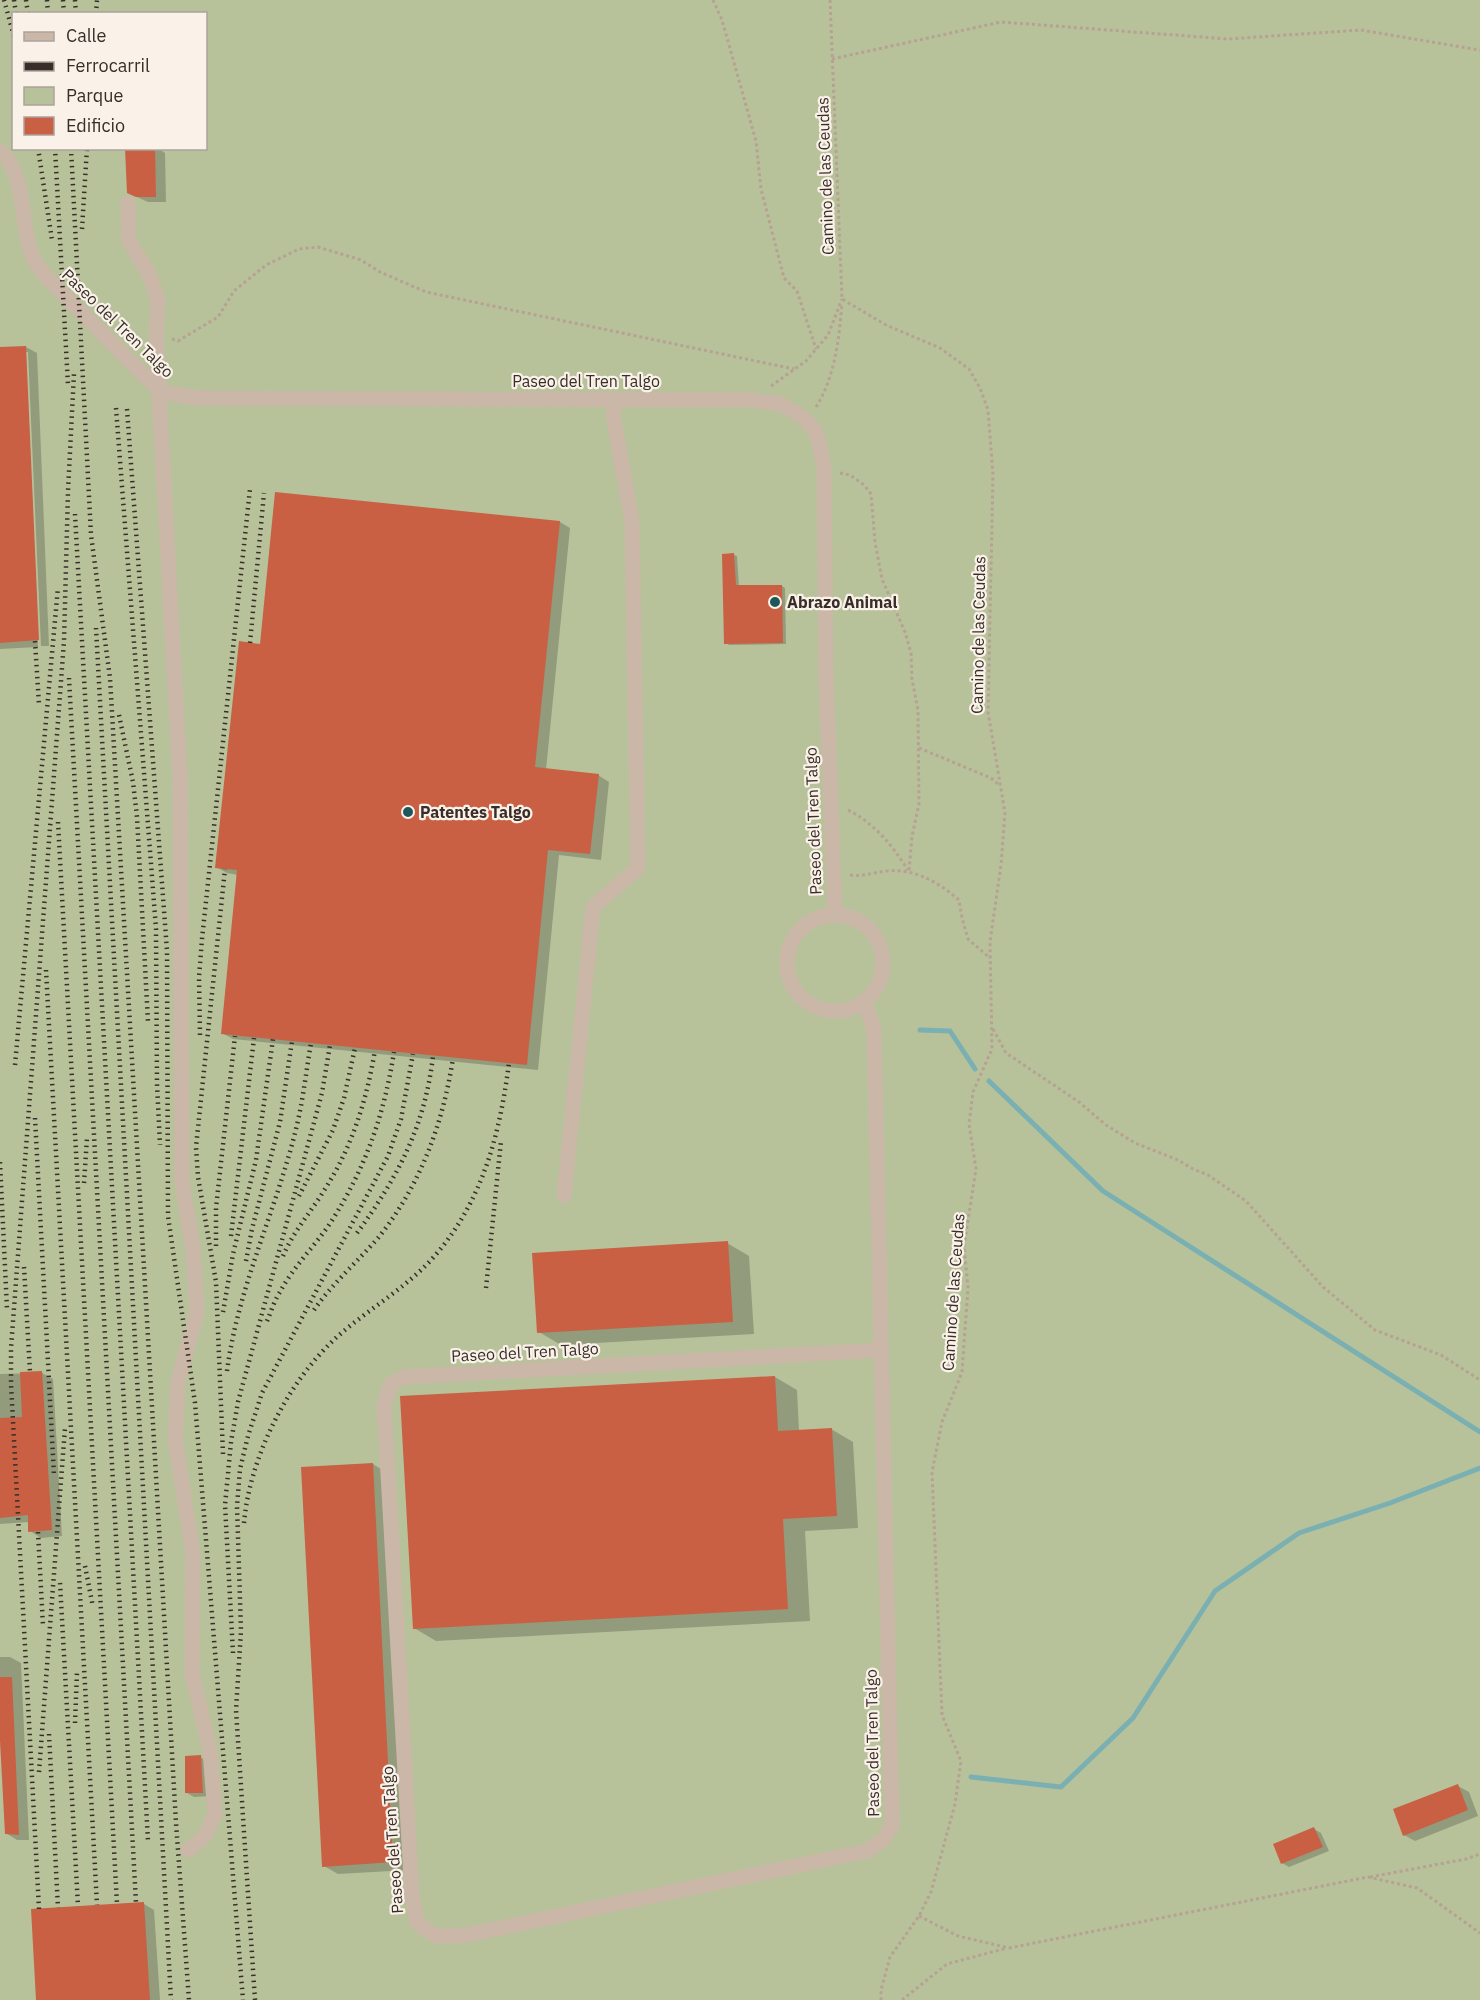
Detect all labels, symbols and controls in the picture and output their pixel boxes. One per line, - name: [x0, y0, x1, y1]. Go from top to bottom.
- legend: [12, 12, 207, 150]
- text: Calle: [66, 24, 106, 47]
- text: Ferrocarril: [66, 54, 150, 77]
- text: Parque: [66, 84, 124, 107]
- street label: Camino de las Ceudas: [812, 97, 838, 255]
- text: Edificio: [66, 114, 125, 137]
- street label: Paseo del Tren Talgo: [58, 265, 178, 382]
- street label: Paseo del Tren Talgo: [512, 371, 660, 391]
- street label: Camino de las Ceudas: [967, 556, 989, 714]
- place label: Abrazo Animal: [787, 592, 897, 612]
- marker: Abrazo Animal: [768, 595, 782, 609]
- street label: Paseo del Tren Talgo: [800, 747, 826, 895]
- place label: Patentes Talgo: [420, 802, 531, 822]
- marker: Patentes Talgo: [401, 805, 415, 819]
- street label: Camino de las Ceudas: [938, 1212, 968, 1372]
- street label: Paseo del Tren Talgo: [451, 1338, 599, 1366]
- street label: Paseo del Tren Talgo: [861, 1669, 883, 1817]
- street label: Paseo del Tren Talgo: [377, 1766, 407, 1914]

